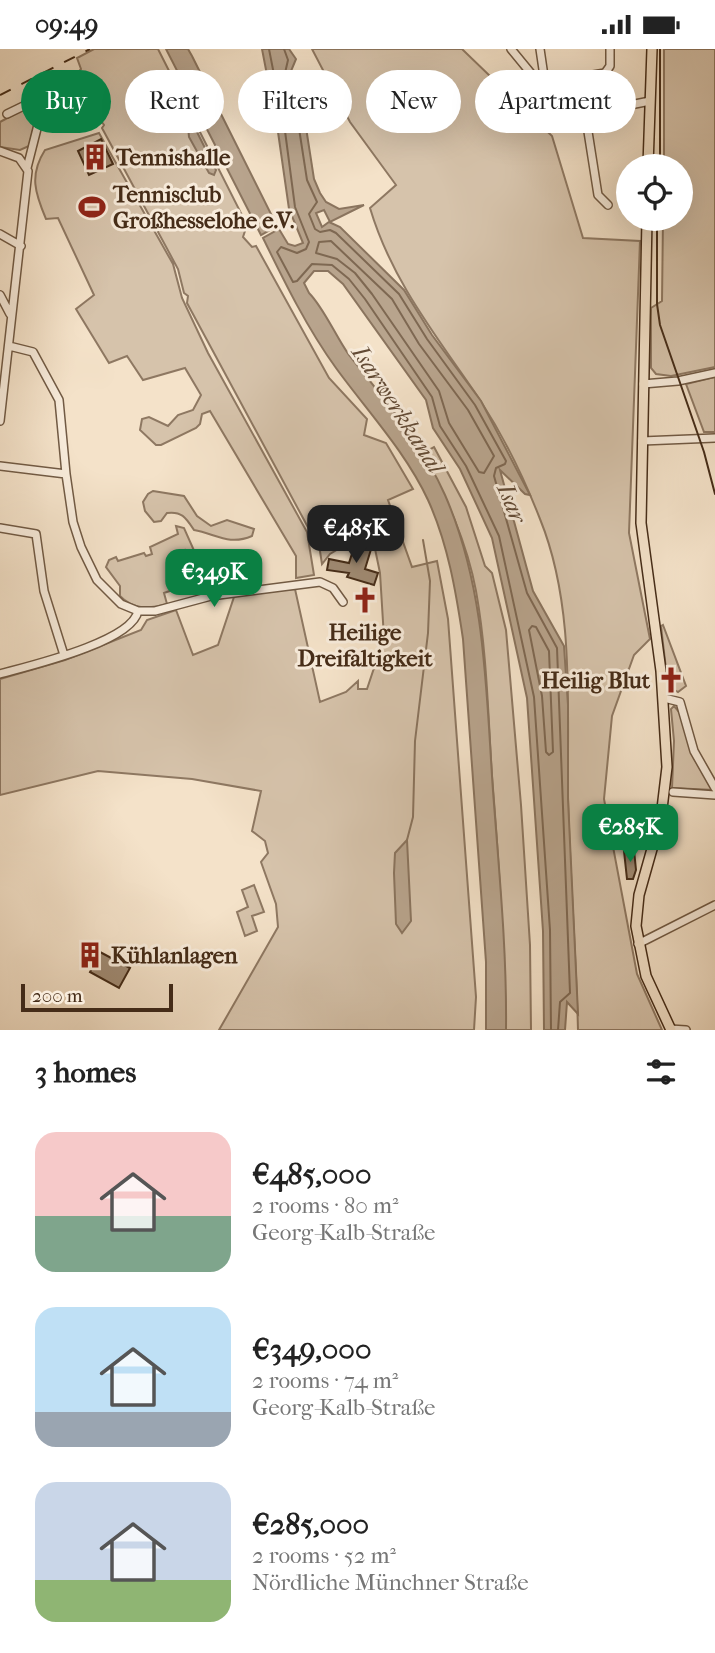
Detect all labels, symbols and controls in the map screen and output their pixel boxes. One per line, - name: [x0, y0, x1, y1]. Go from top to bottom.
- text: 09:49: [35, 9, 98, 40]
- chip: Buy: [21, 70, 111, 133]
- chip: Rent: [125, 70, 224, 133]
- chip: Filters: [238, 70, 352, 133]
- chip: New: [366, 70, 461, 133]
- chip: Apartment: [475, 70, 636, 133]
- building icon: Tennishalle: [80, 142, 110, 172]
- place label: Tennishalle: [115, 144, 231, 171]
- map controls: [616, 154, 693, 231]
- button: locate: [616, 154, 693, 231]
- place label: Tennisclub Großhesselohe e.V.: [112, 181, 294, 234]
- sports icon: Tennisclub Großhesselohe e.V.: [77, 192, 107, 222]
- water label: Isarwerkkanal: [346, 339, 452, 481]
- water label: Isar: [491, 478, 533, 529]
- pin: €485K: [307, 505, 405, 565]
- text: €485K: [323, 514, 389, 541]
- pin: €349K: [165, 549, 263, 609]
- text: €349K: [181, 558, 247, 585]
- church icon: Heilige Dreifaltigkeit: [350, 585, 380, 615]
- place label: Heilige Dreifaltigkeit: [298, 619, 433, 672]
- church icon: Heilig Blut: [656, 665, 686, 695]
- place label: Heilig Blut: [541, 667, 651, 694]
- pin: €285K: [581, 805, 679, 864]
- text: €285K: [598, 813, 662, 840]
- building icon: Kühlanlagen: [75, 940, 105, 970]
- place label: Kühlanlagen: [111, 942, 238, 969]
- scale bar: [21, 981, 173, 1013]
- text: 200 m: [32, 985, 83, 1007]
- icon: filters: [642, 1053, 680, 1091]
- text: 3 homes: [35, 1055, 136, 1090]
- text: €485,000: [252, 1157, 371, 1192]
- icon: home: [91, 1160, 175, 1244]
- text: 2 rooms · 80 m²: [252, 1192, 399, 1219]
- text: Georg-Kalb-Straße: [252, 1219, 435, 1246]
- text: €349,000: [252, 1332, 371, 1367]
- icon: home: [91, 1335, 175, 1419]
- text: 2 rooms · 74 m²: [252, 1367, 398, 1394]
- text: Georg-Kalb-Straße: [252, 1394, 435, 1421]
- text: €285,000: [252, 1507, 369, 1542]
- icon: home: [91, 1510, 175, 1594]
- text: 2 rooms · 52 m²: [252, 1542, 396, 1569]
- text: Nördliche Münchner Straße: [252, 1569, 529, 1596]

